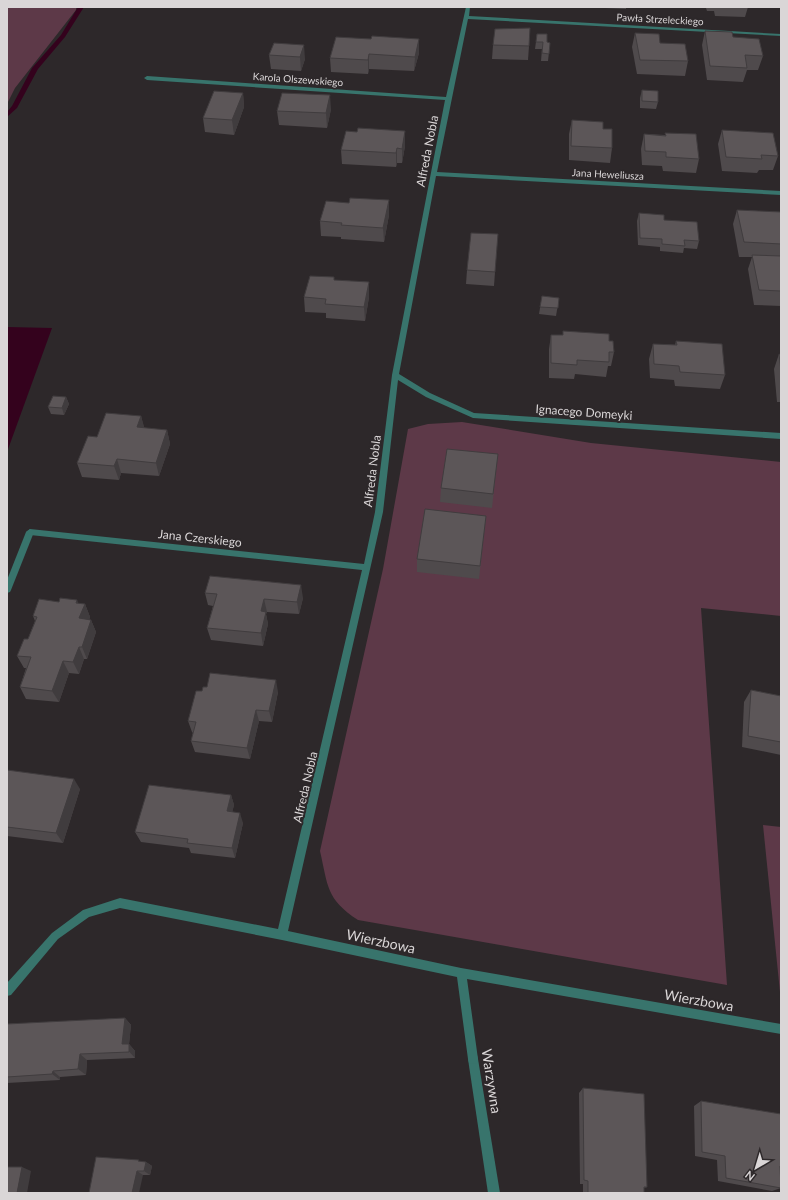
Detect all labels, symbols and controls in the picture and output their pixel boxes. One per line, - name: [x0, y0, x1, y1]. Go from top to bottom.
- street label: Pawła Strzeleckiego: [616, 11, 704, 27]
- street label: Karola Olszewskiego: [252, 70, 344, 88]
- street label: Alfreda Nobla: [413, 114, 441, 188]
- street label: Jana Heweliusza: [572, 166, 644, 182]
- street label: Ignacego Domeyki: [535, 401, 633, 423]
- street label: Alfreda Nobla: [360, 434, 384, 508]
- street label: Jana Czerskiego: [157, 526, 243, 550]
- street label: Alfreda Nobla: [290, 750, 320, 824]
- street label: Wierzbowa: [345, 925, 417, 957]
- street label: Wierzbowa: [663, 986, 735, 1014]
- street label: Warzywna: [479, 1048, 505, 1115]
- north arrow: [736, 1148, 776, 1188]
- text: N: [742, 1169, 757, 1184]

